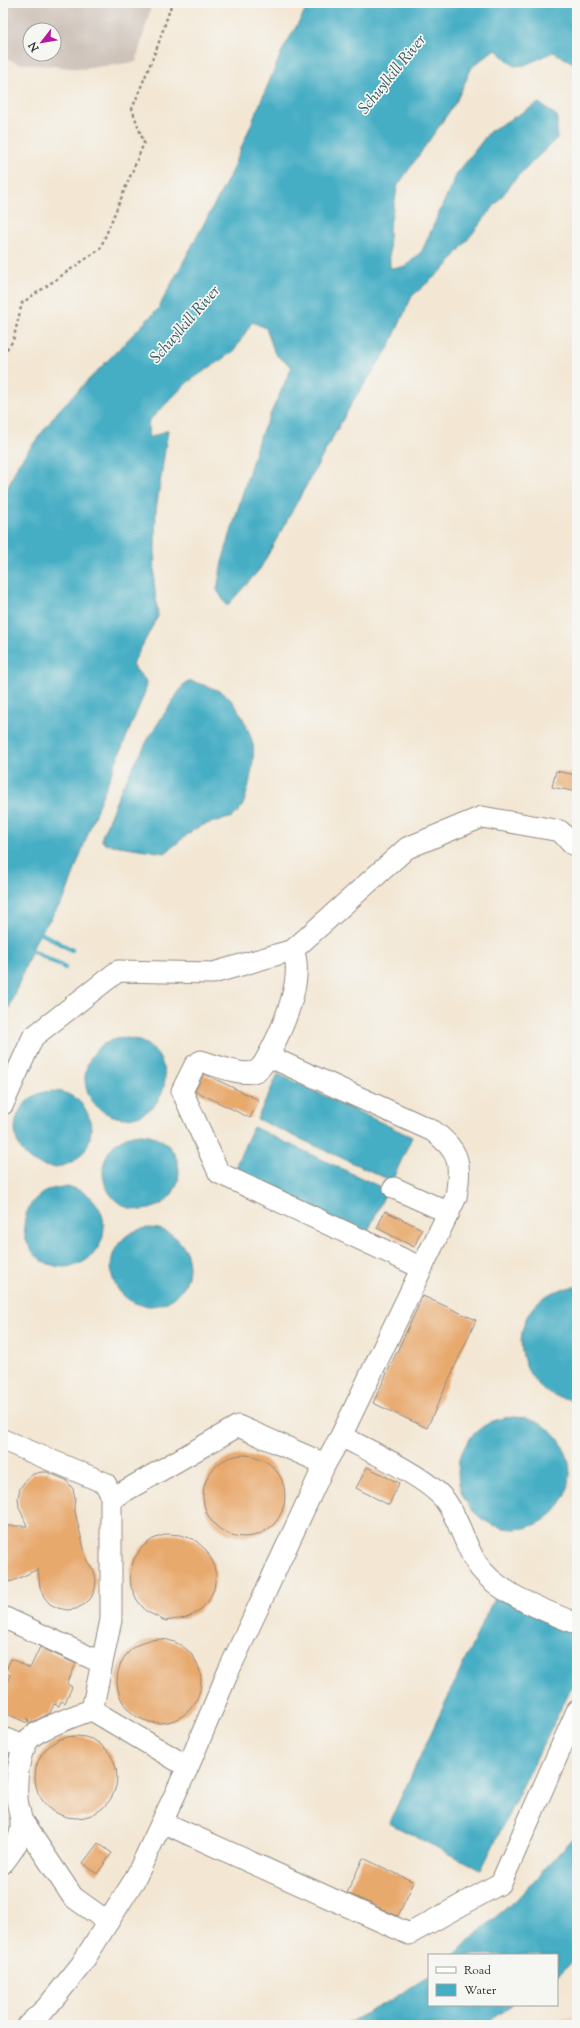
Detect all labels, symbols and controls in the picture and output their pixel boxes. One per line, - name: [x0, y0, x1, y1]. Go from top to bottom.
- north arrow: [22, 22, 62, 62]
- water label: Schuylkill River: [354, 30, 433, 120]
- text: N: [25, 39, 44, 55]
- water label: Schuylkill River: [146, 281, 227, 369]
- legend: [428, 1954, 558, 2006]
- text: Road: [464, 1962, 491, 1980]
- text: Water: [464, 1982, 497, 2000]

